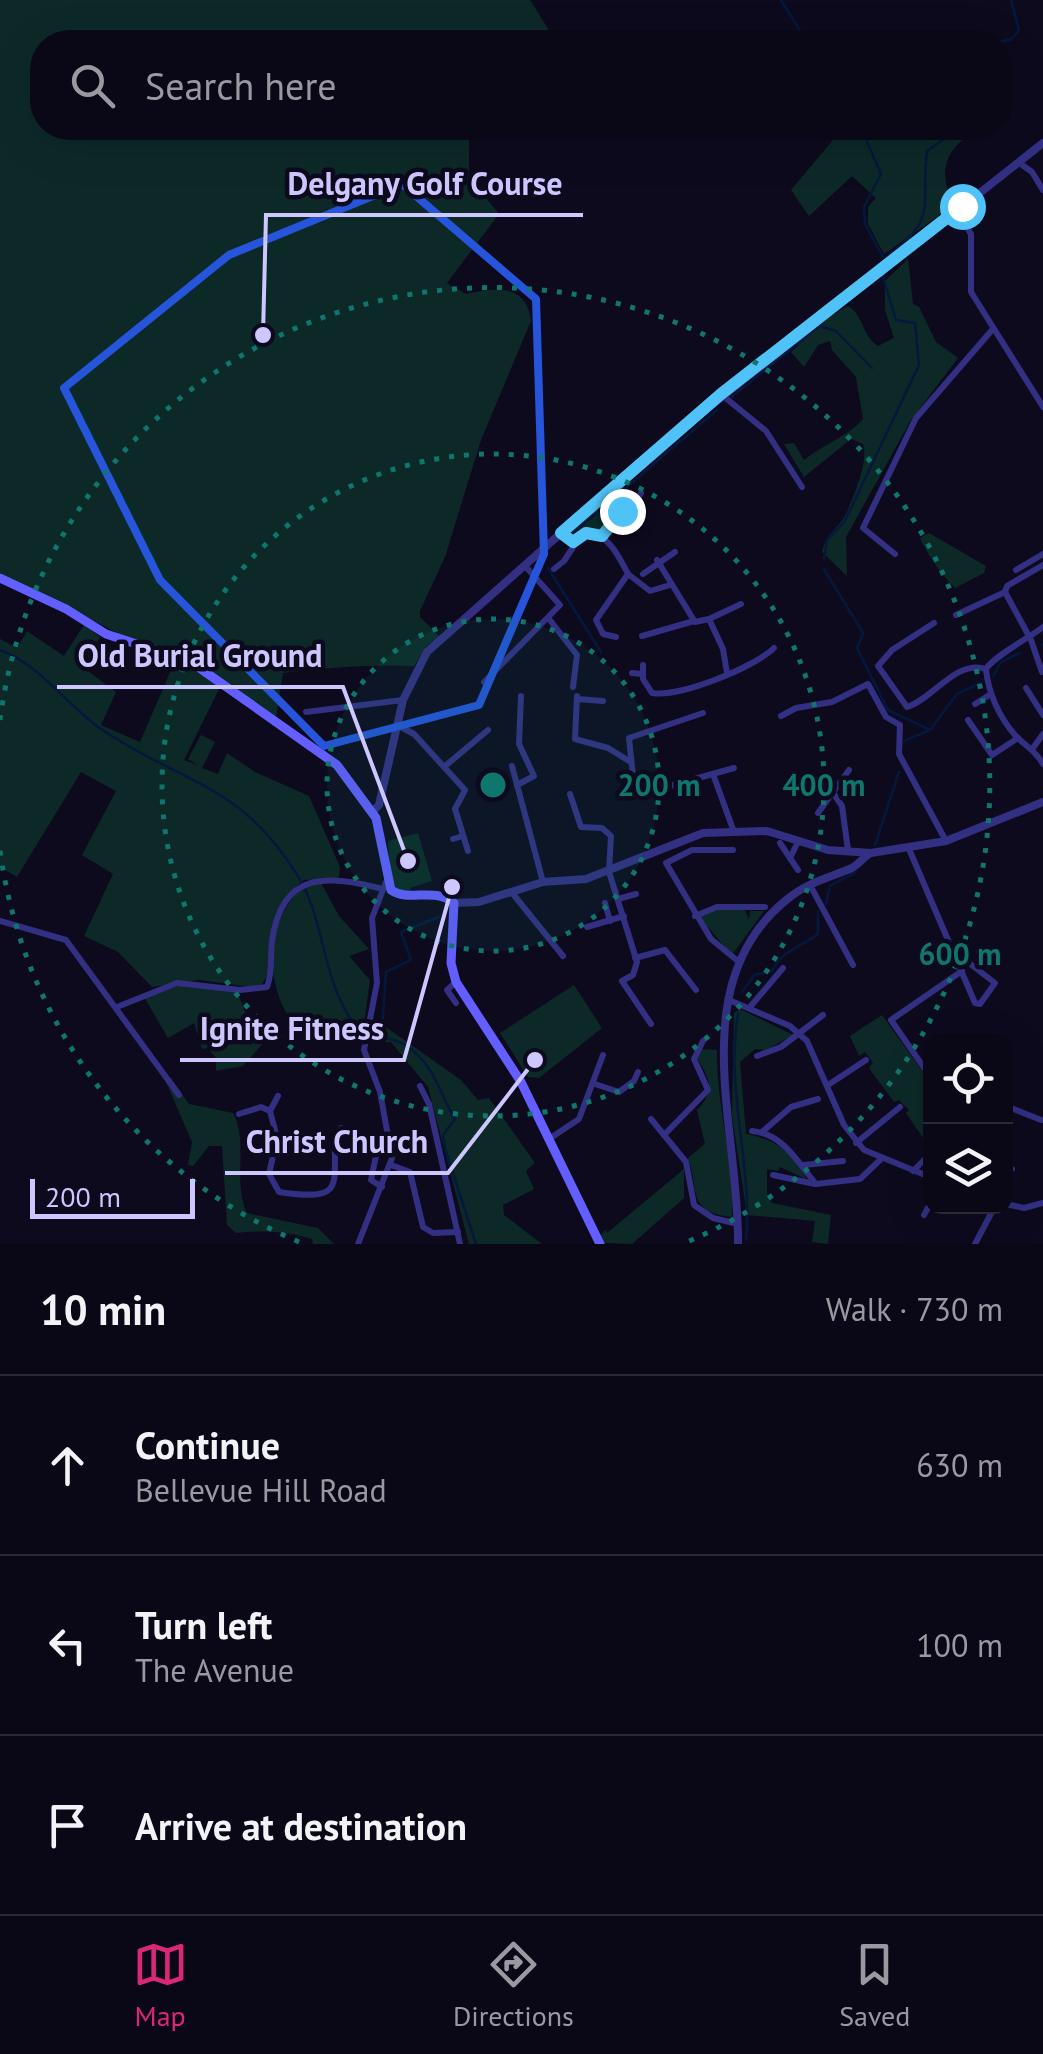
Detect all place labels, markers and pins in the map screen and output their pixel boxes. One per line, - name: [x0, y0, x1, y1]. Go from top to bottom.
- callout: Delgany Golf Course: [266, 153, 583, 215]
- callout: Old Burial Ground: [57, 625, 343, 687]
- centre of rings: [475, 767, 511, 803]
- callout: Ignite Fitness: [180, 998, 404, 1060]
- callout: Christ Church: [225, 1111, 448, 1173]

